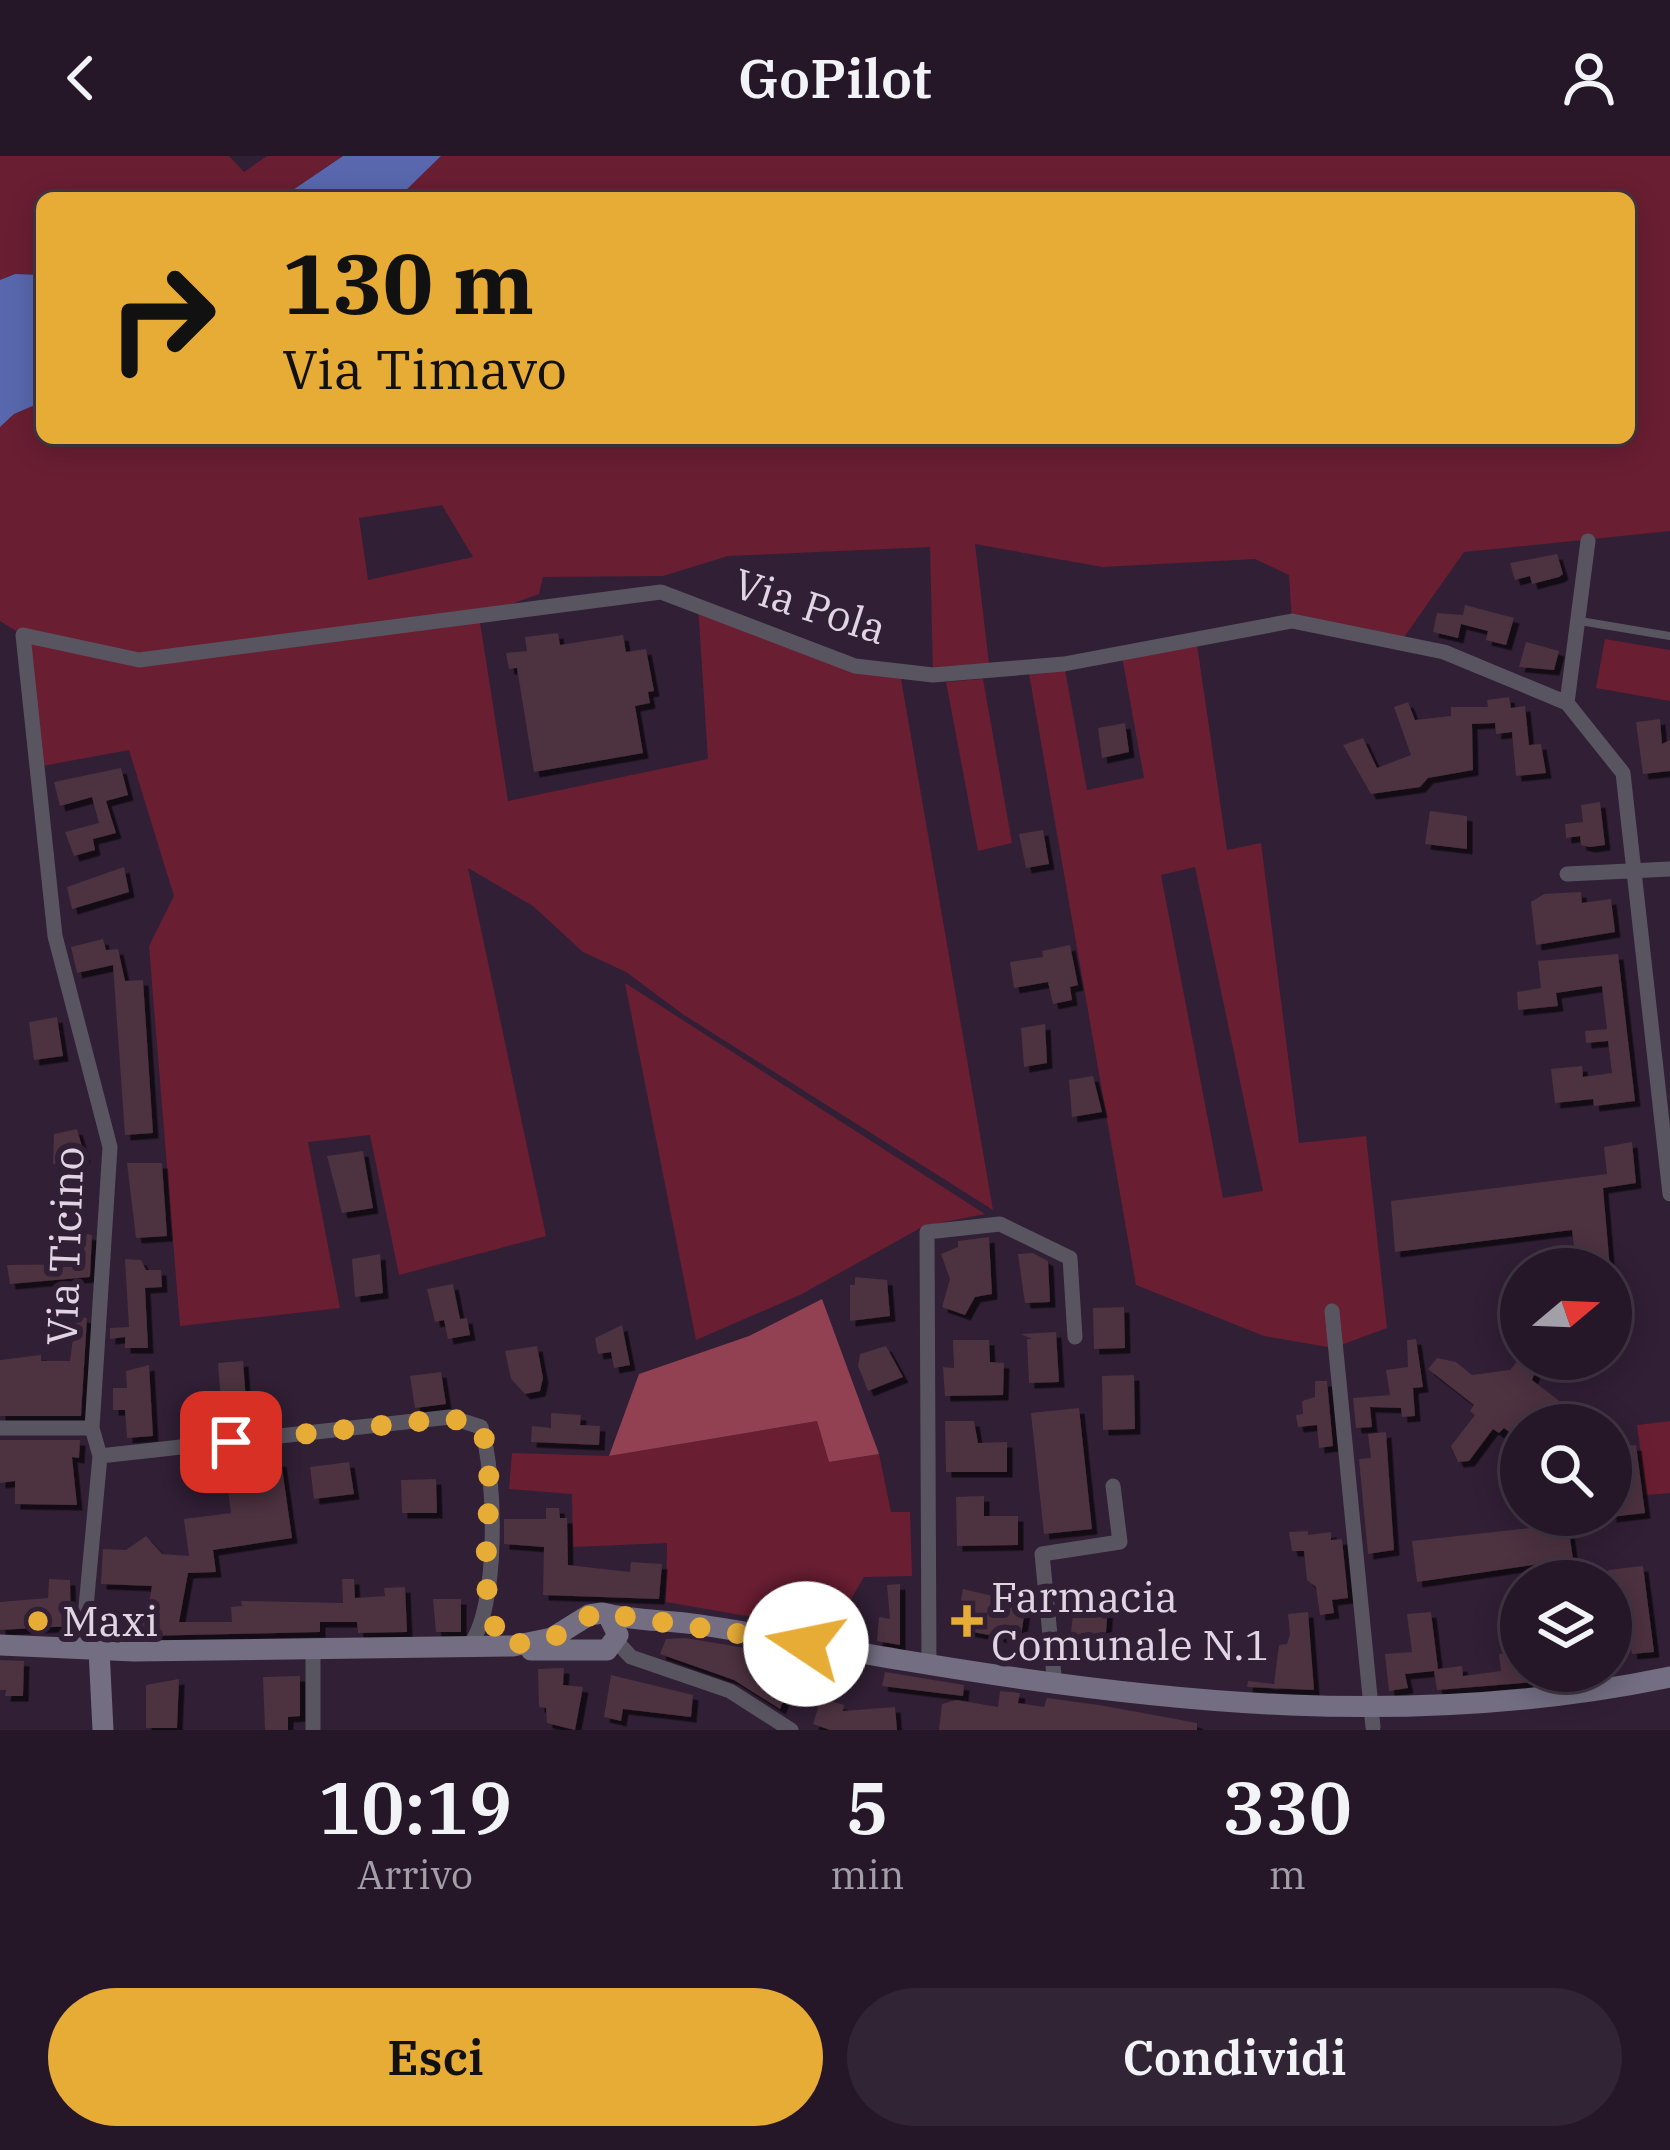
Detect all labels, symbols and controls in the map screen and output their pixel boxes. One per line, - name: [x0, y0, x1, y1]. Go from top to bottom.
- text: GoPilot: [738, 43, 932, 113]
- icon: back: [48, 45, 114, 111]
- icon: person: [1556, 45, 1622, 111]
- text: 130 m: [282, 228, 534, 337]
- icon: right: [84, 240, 240, 396]
- text: Via Timavo: [282, 334, 567, 404]
- street label: Via Pola: [727, 555, 894, 656]
- street label: Via Ticino: [34, 1146, 95, 1346]
- north arrow: [1500, 1248, 1632, 1380]
- map controls: [1500, 1248, 1632, 1692]
- pin: [180, 1391, 282, 1493]
- button: search: [1500, 1404, 1632, 1536]
- icon: arrive: [198, 1409, 264, 1475]
- button: layers: [1500, 1560, 1632, 1692]
- place label: Farmacia Comunale N.1: [991, 1569, 1270, 1672]
- position arrow: [743, 1581, 869, 1707]
- place label: Maxi: [62, 1593, 158, 1648]
- marker: Maxi: [25, 1608, 51, 1634]
- marker: Farmacia Comunale N.1: [954, 1608, 980, 1634]
- text: 10:19: [318, 1760, 512, 1854]
- text: 5: [846, 1760, 889, 1854]
- text: 330: [1222, 1760, 1352, 1854]
- text: Arrivo: [357, 1849, 473, 1900]
- text: min: [830, 1849, 905, 1900]
- text: m: [1269, 1849, 1306, 1900]
- button: Esci: [48, 1988, 823, 2126]
- button: Condividi: [847, 1988, 1622, 2126]

